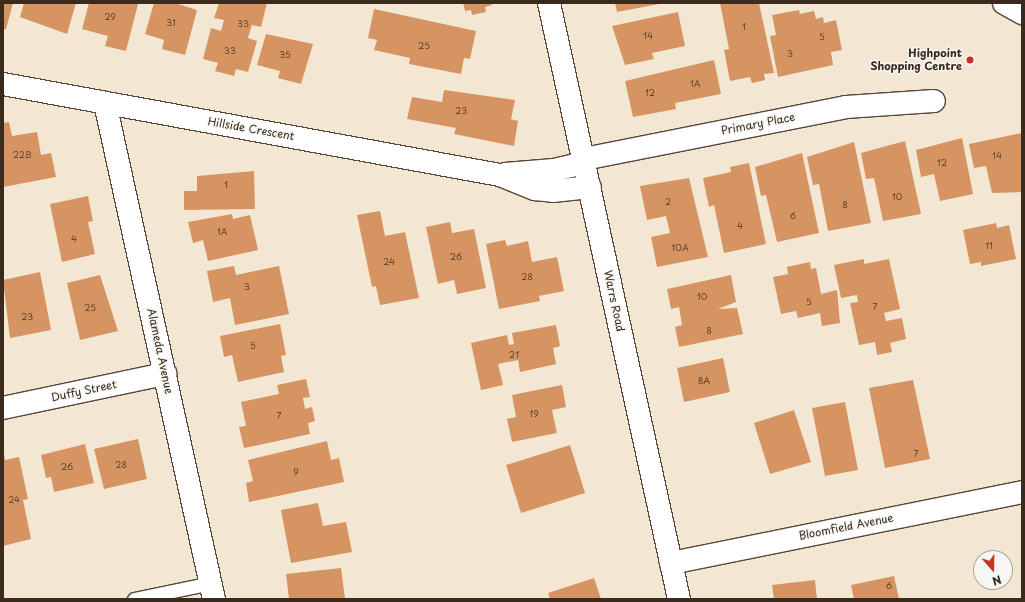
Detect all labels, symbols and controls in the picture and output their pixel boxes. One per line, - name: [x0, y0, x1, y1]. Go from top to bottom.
- house number: 29: [104, 11, 116, 21]
- house number: 31: [166, 17, 176, 27]
- house number: 33: [237, 18, 249, 28]
- house number: 1: [742, 21, 746, 31]
- house number: 14: [643, 30, 653, 40]
- house number: 5: [819, 31, 825, 41]
- house number: 25: [418, 40, 430, 50]
- house number: 33: [224, 45, 236, 55]
- place label: Highpoint Shopping Centre: [870, 47, 962, 73]
- house number: 3: [787, 48, 793, 58]
- house number: 35: [279, 49, 291, 59]
- marker: Highpoint Shopping Centre: [965, 55, 975, 65]
- house number: 1A: [690, 78, 700, 88]
- house number: 12: [645, 87, 655, 97]
- house number: 23: [455, 105, 467, 115]
- street label: Primary Place: [720, 110, 796, 138]
- street label: Hillside Crescent: [207, 115, 295, 143]
- house number: 22B: [13, 149, 31, 159]
- house number: 14: [992, 150, 1002, 160]
- house number: 12: [937, 157, 947, 167]
- house number: 1: [224, 179, 228, 189]
- house number: 10: [892, 191, 902, 201]
- house number: 2: [665, 196, 671, 206]
- house number: 8: [842, 199, 848, 209]
- house number: 6: [790, 210, 796, 220]
- house number: 4: [737, 220, 743, 230]
- house number: 1A: [217, 226, 227, 236]
- house number: 4: [71, 233, 77, 243]
- house number: 11: [985, 240, 993, 250]
- house number: 10A: [671, 242, 689, 252]
- house number: 26: [450, 251, 462, 261]
- house number: 24: [383, 256, 395, 266]
- street label: Warrs Road: [601, 269, 627, 333]
- house number: 28: [521, 271, 533, 281]
- house number: 3: [244, 281, 250, 291]
- house number: 10: [697, 291, 707, 301]
- house number: 5: [806, 296, 812, 306]
- house number: 7: [872, 301, 878, 311]
- house number: 25: [84, 302, 96, 312]
- street label: Alameda Avenue: [144, 307, 176, 395]
- house number: 23: [21, 311, 33, 321]
- house number: 8: [706, 325, 712, 335]
- house number: 5: [250, 340, 256, 350]
- house number: 21: [509, 349, 519, 359]
- house number: 8A: [698, 375, 710, 385]
- street label: Duffy Street: [50, 378, 118, 404]
- house number: 19: [529, 408, 539, 418]
- house number: 7: [276, 410, 282, 420]
- house number: 7: [913, 448, 919, 458]
- house number: 28: [115, 459, 127, 469]
- house number: 26: [61, 461, 73, 471]
- house number: 9: [293, 466, 299, 476]
- house number: 24: [8, 494, 20, 504]
- street label: Bloomfield Avenue: [797, 511, 895, 543]
- north arrow: [973, 550, 1013, 590]
- text: N: [990, 571, 1004, 590]
- house number: 6: [886, 580, 892, 590]

